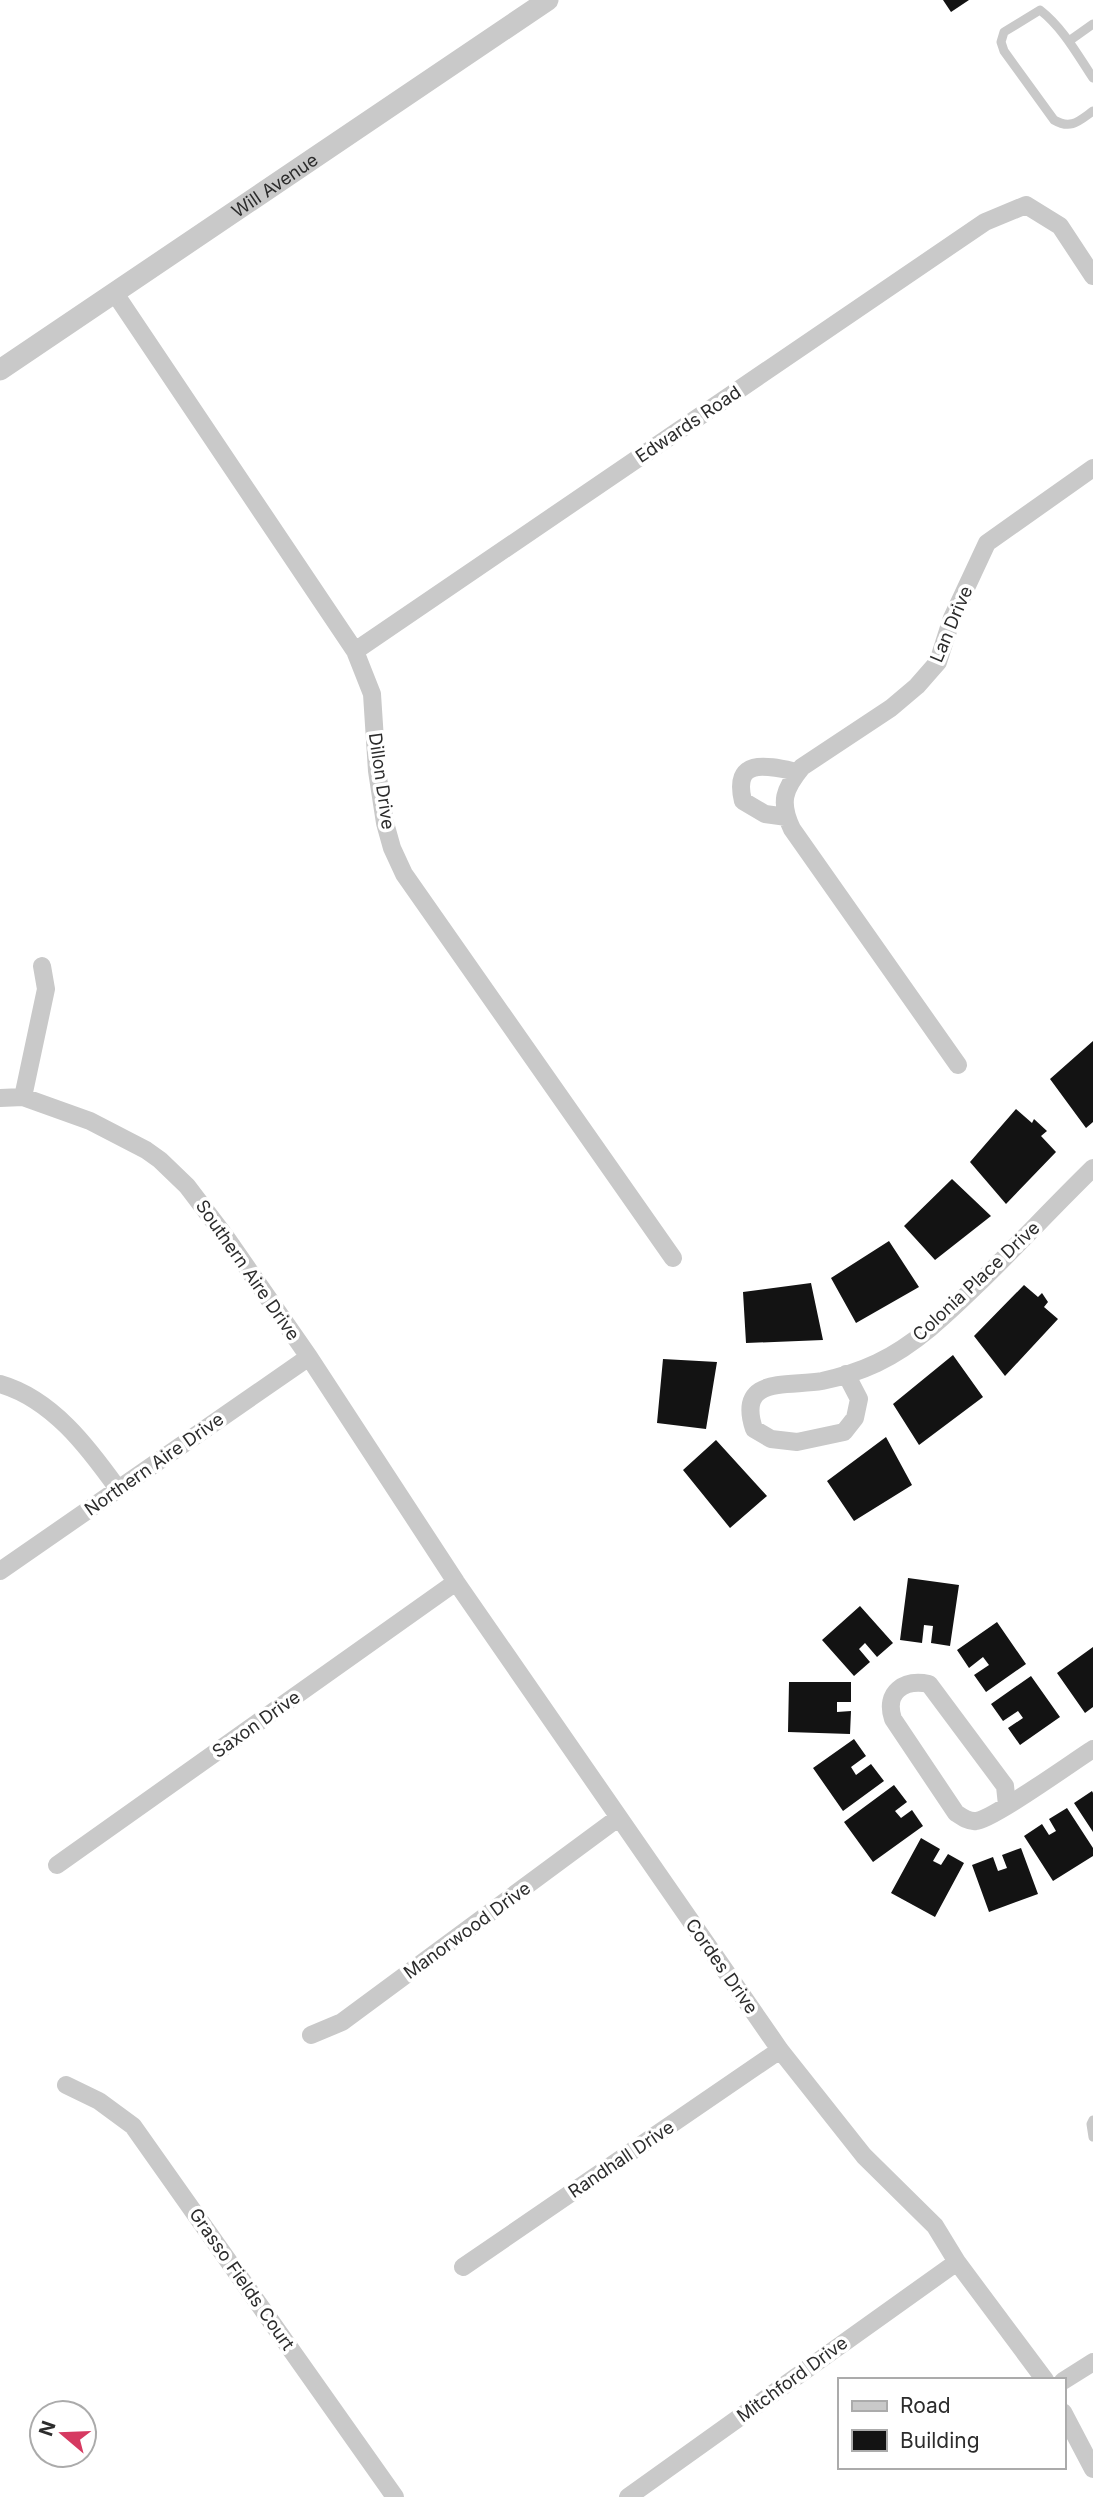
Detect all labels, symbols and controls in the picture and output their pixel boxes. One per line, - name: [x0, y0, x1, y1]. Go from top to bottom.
- street label: Will Avenue: [227, 148, 321, 221]
- street label: Edwards Road: [631, 381, 745, 467]
- street label: Lan Drive: [926, 583, 976, 665]
- street label: Dillon Drive: [365, 731, 399, 831]
- street label: Southern Aire Drive: [192, 1196, 304, 1344]
- street label: Colonia Place Drive: [908, 1217, 1044, 1345]
- street label: Northern Aire Drive: [80, 1408, 228, 1520]
- street label: Saxon Drive: [208, 1686, 304, 1762]
- street label: Manorwood Drive: [400, 1877, 534, 1983]
- street label: Cordes Drive: [682, 1914, 762, 2018]
- street label: Randhall Drive: [564, 2116, 678, 2202]
- street label: Grasso Fields Court: [185, 2204, 299, 2354]
- street label: Mitchford Drive: [733, 2332, 851, 2426]
- legend: [838, 2378, 1065, 2469]
- text: Road: [900, 2393, 951, 2418]
- north arrow: [28, 2399, 98, 2469]
- text: N: [34, 2418, 61, 2439]
- text: Building: [900, 2428, 980, 2453]

